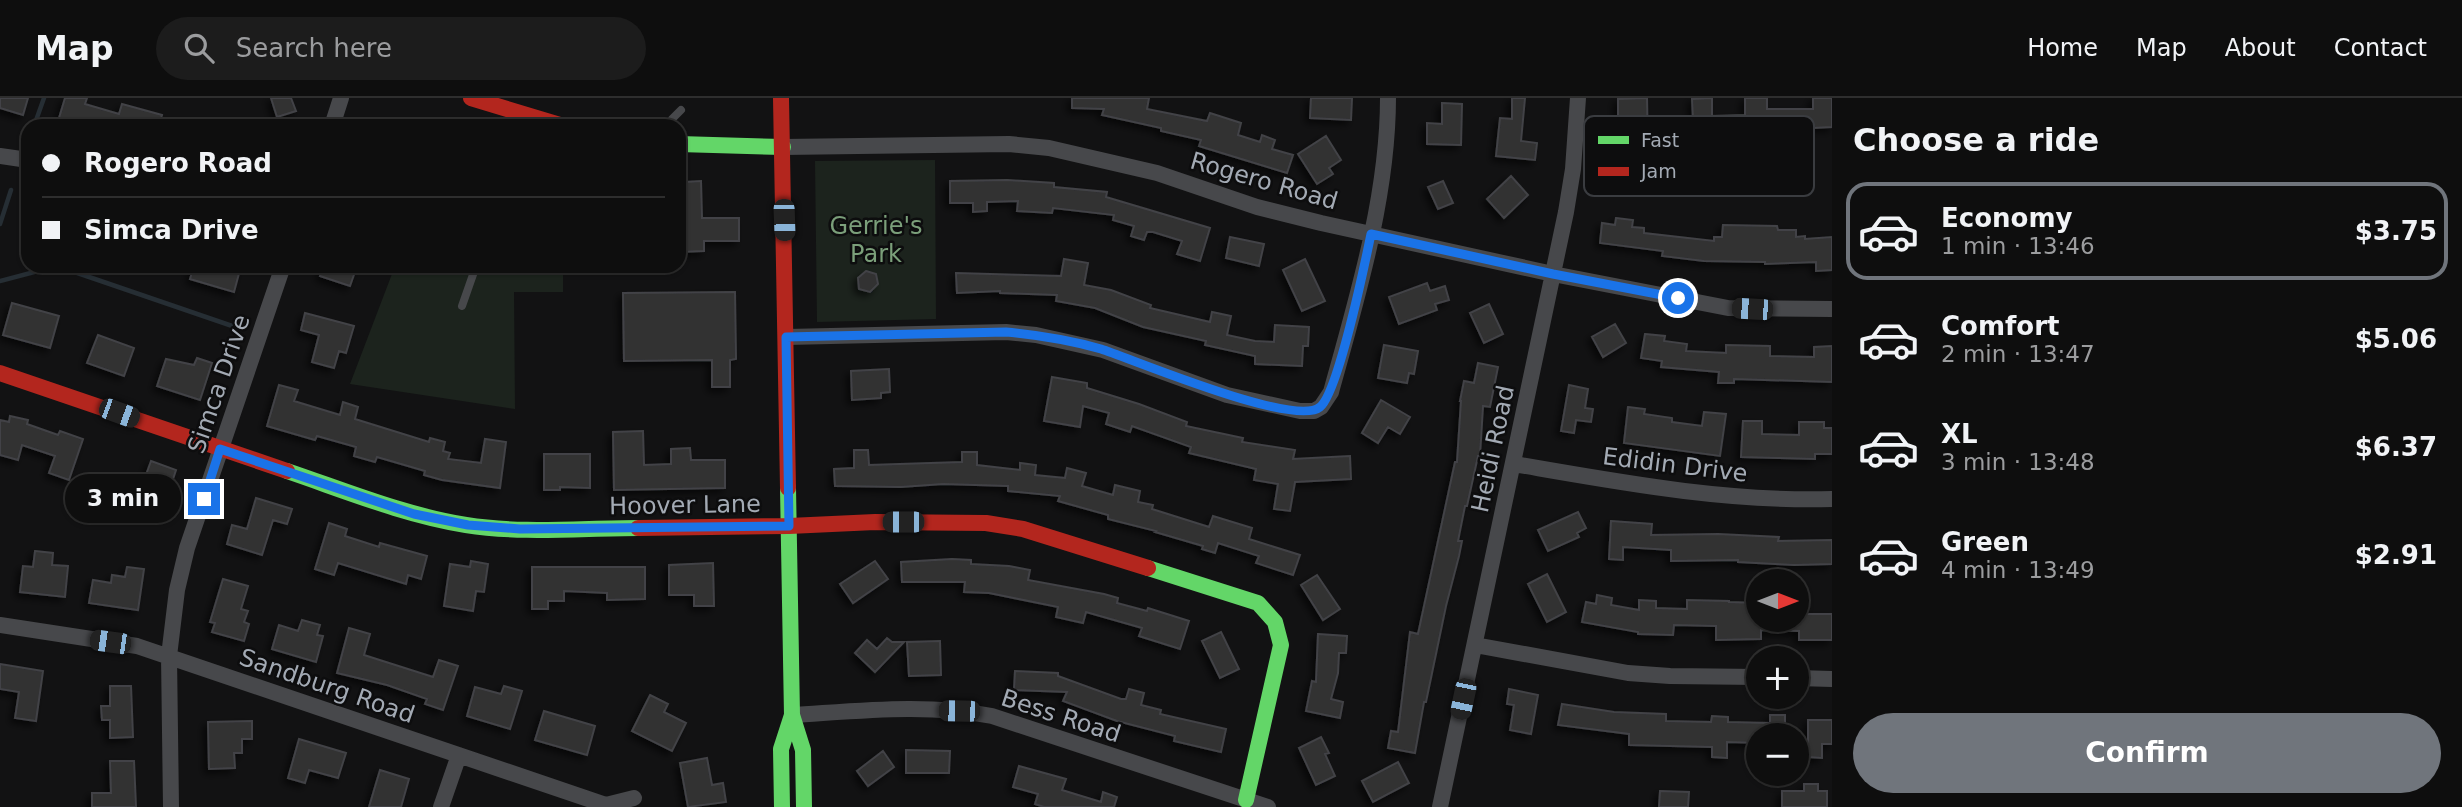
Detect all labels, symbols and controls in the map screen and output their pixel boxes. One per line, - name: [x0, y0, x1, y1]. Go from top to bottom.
- search box: [156, 17, 646, 80]
- text: Map: [35, 29, 114, 68]
- icon: search: [180, 29, 218, 67]
- text: Search here: [236, 33, 392, 63]
- text: Home: [2027, 34, 2098, 62]
- text: Map: [2136, 34, 2187, 62]
- text: About: [2225, 34, 2296, 62]
- text: Contact: [2334, 34, 2427, 62]
- legend: [1584, 116, 1814, 196]
- text: Choose a ride: [1853, 121, 2099, 159]
- text: Fast: [1641, 129, 1679, 151]
- street label: Rogero Road: [1187, 147, 1341, 215]
- text: Rogero Road: [84, 148, 272, 178]
- text: Jam: [1640, 160, 1677, 182]
- car: [773, 199, 796, 241]
- icon: car: [1857, 200, 1920, 263]
- text: Economy: [1941, 203, 2072, 233]
- park label: Gerrie's Park: [829, 212, 923, 268]
- text: Simca Drive: [84, 215, 259, 245]
- text: $3.75: [2355, 216, 2437, 246]
- text: 1 min · 13:46: [1941, 233, 2095, 259]
- route start: [1662, 282, 1694, 314]
- car: [1731, 297, 1774, 321]
- icon: car: [1857, 308, 1920, 371]
- street label: Simca Drive: [182, 311, 256, 457]
- text: Comfort: [1941, 311, 2059, 341]
- text: $5.06: [2355, 324, 2437, 354]
- text: 2 min · 13:47: [1941, 341, 2095, 367]
- street label: Heidi Road: [1466, 383, 1520, 515]
- car: [96, 396, 143, 430]
- icon: car: [1857, 416, 1920, 479]
- text: XL: [1941, 419, 1978, 449]
- text: $6.37: [2355, 432, 2437, 462]
- street label: Edidin Drive: [1601, 442, 1749, 488]
- text: 3 min · 13:48: [1941, 449, 2095, 475]
- callout: 3 min: [64, 474, 180, 524]
- route end: [188, 483, 220, 515]
- text: 3 min: [87, 485, 159, 511]
- street label: Hoover Lane: [609, 490, 761, 520]
- car: [883, 512, 925, 533]
- icon: car: [1857, 524, 1920, 587]
- text: Green: [1941, 527, 2029, 557]
- text: $2.91: [2355, 540, 2437, 570]
- text: 4 min · 13:49: [1941, 557, 2095, 583]
- north arrow: [1746, 569, 1810, 632]
- map controls: [1746, 569, 1809, 786]
- car: [88, 629, 133, 655]
- street label: Sandburg Road: [236, 643, 418, 729]
- button: +: [1746, 646, 1809, 709]
- car: [1449, 676, 1478, 722]
- street label: Bess Road: [998, 684, 1124, 748]
- car: [938, 700, 981, 722]
- button: Confirm: [1853, 713, 2441, 793]
- button: −: [1746, 723, 1809, 786]

